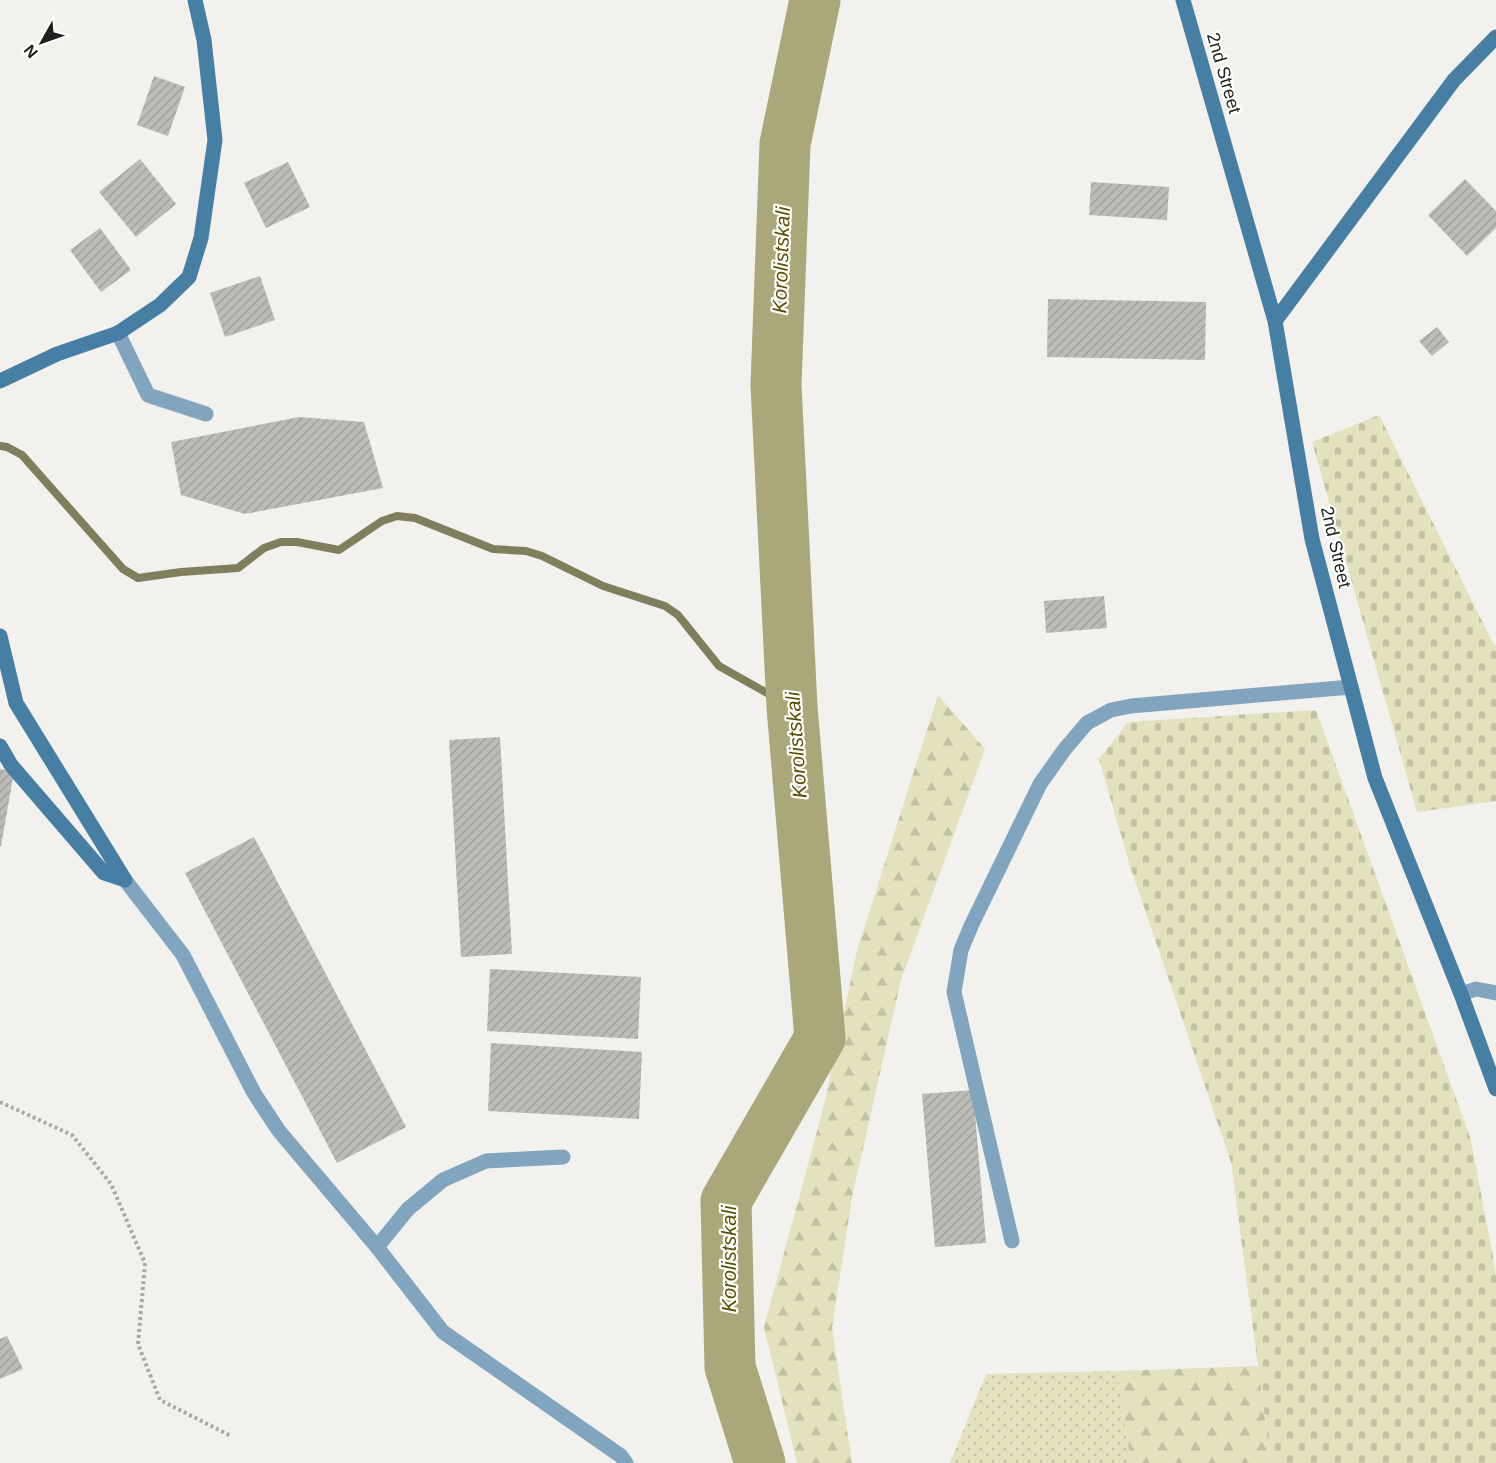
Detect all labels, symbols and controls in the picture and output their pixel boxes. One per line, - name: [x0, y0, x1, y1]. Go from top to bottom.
- north arrow: [12, 12, 72, 72]
- street label: 2nd Street: [1203, 30, 1245, 116]
- text: N: [21, 41, 41, 61]
- water label: Korolistskali: [768, 206, 794, 314]
- street label: 2nd Street: [1317, 504, 1355, 590]
- water label: Korolistskali: [781, 690, 811, 799]
- water label: Korolistskali: [718, 1205, 740, 1312]

